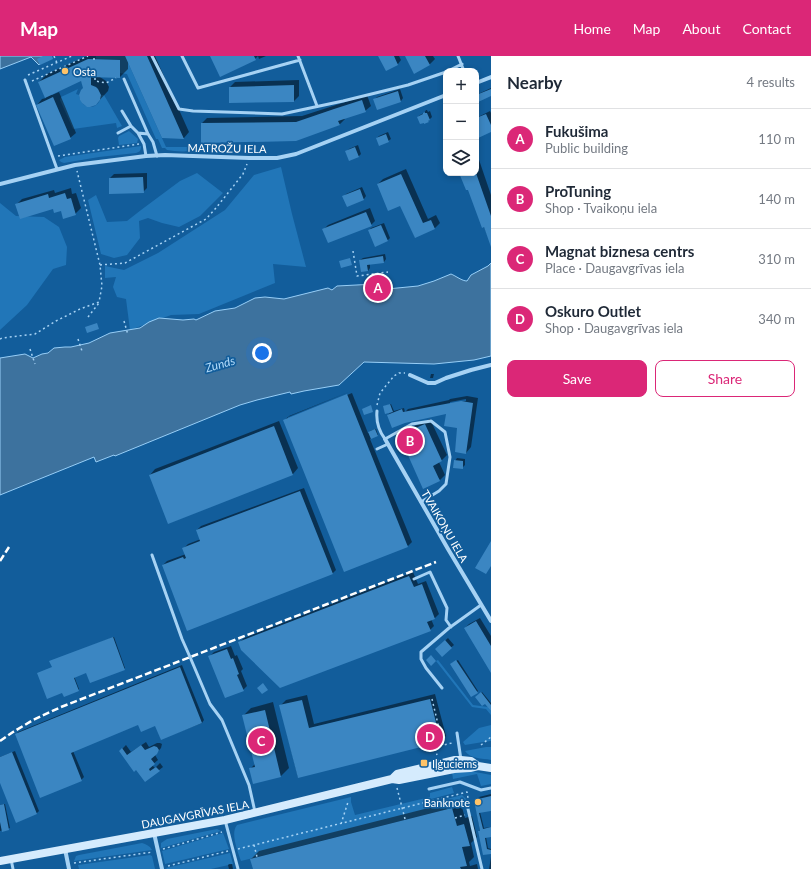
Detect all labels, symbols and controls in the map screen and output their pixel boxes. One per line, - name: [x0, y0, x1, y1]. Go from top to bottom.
- text: Map: [20, 17, 58, 40]
- text: Home: [573, 20, 611, 37]
- text: Map: [633, 20, 660, 37]
- text: About: [682, 20, 720, 37]
- text: Contact: [742, 20, 791, 37]
- place label: Osta: [73, 65, 96, 78]
- marker: Osta: [60, 66, 70, 76]
- map controls: [443, 68, 479, 176]
- button: +: [443, 68, 479, 104]
- text: Nearby: [507, 72, 562, 93]
- text: 4 results: [747, 74, 795, 90]
- button: −: [443, 104, 479, 140]
- text: Fukušima: [545, 122, 608, 140]
- text: A: [515, 131, 525, 147]
- text: 110 m: [758, 131, 795, 147]
- button: layers: [443, 140, 479, 176]
- text: Public building: [545, 140, 628, 156]
- street label: MATROŽU IELA: [187, 141, 267, 155]
- text: ProTuning: [545, 182, 611, 200]
- text: B: [516, 191, 524, 207]
- text: 140 m: [758, 191, 795, 207]
- text: Shop · Tvaikoņu iela: [545, 200, 657, 216]
- text: Magnat biznesa centrs: [545, 242, 694, 260]
- text: C: [516, 251, 524, 267]
- text: 310 m: [758, 251, 795, 267]
- text: Place · Daugavgrīvas iela: [545, 260, 684, 276]
- pin: A: [365, 273, 391, 303]
- text: Oskuro Outlet: [545, 302, 641, 320]
- text: D: [515, 311, 525, 327]
- text: 340 m: [758, 311, 795, 327]
- text: Shop · Daugavgrīvas iela: [545, 320, 683, 336]
- your location: [252, 343, 272, 363]
- water label: Zunds: [202, 353, 237, 376]
- button: Save: [507, 360, 647, 397]
- button: Share: [655, 360, 795, 397]
- pin: B: [397, 426, 423, 456]
- street label: TVAIKOŅU IELA: [419, 488, 471, 565]
- pin: D: [417, 722, 443, 752]
- pin: C: [248, 726, 274, 756]
- place label: Iļģuciems: [432, 757, 477, 770]
- marker: Iļģuciems: [419, 758, 429, 768]
- place label: Banknote: [424, 796, 470, 809]
- street label: DAUGAVGRĪVAS IELA: [140, 797, 250, 831]
- marker: Banknote: [473, 797, 483, 807]

